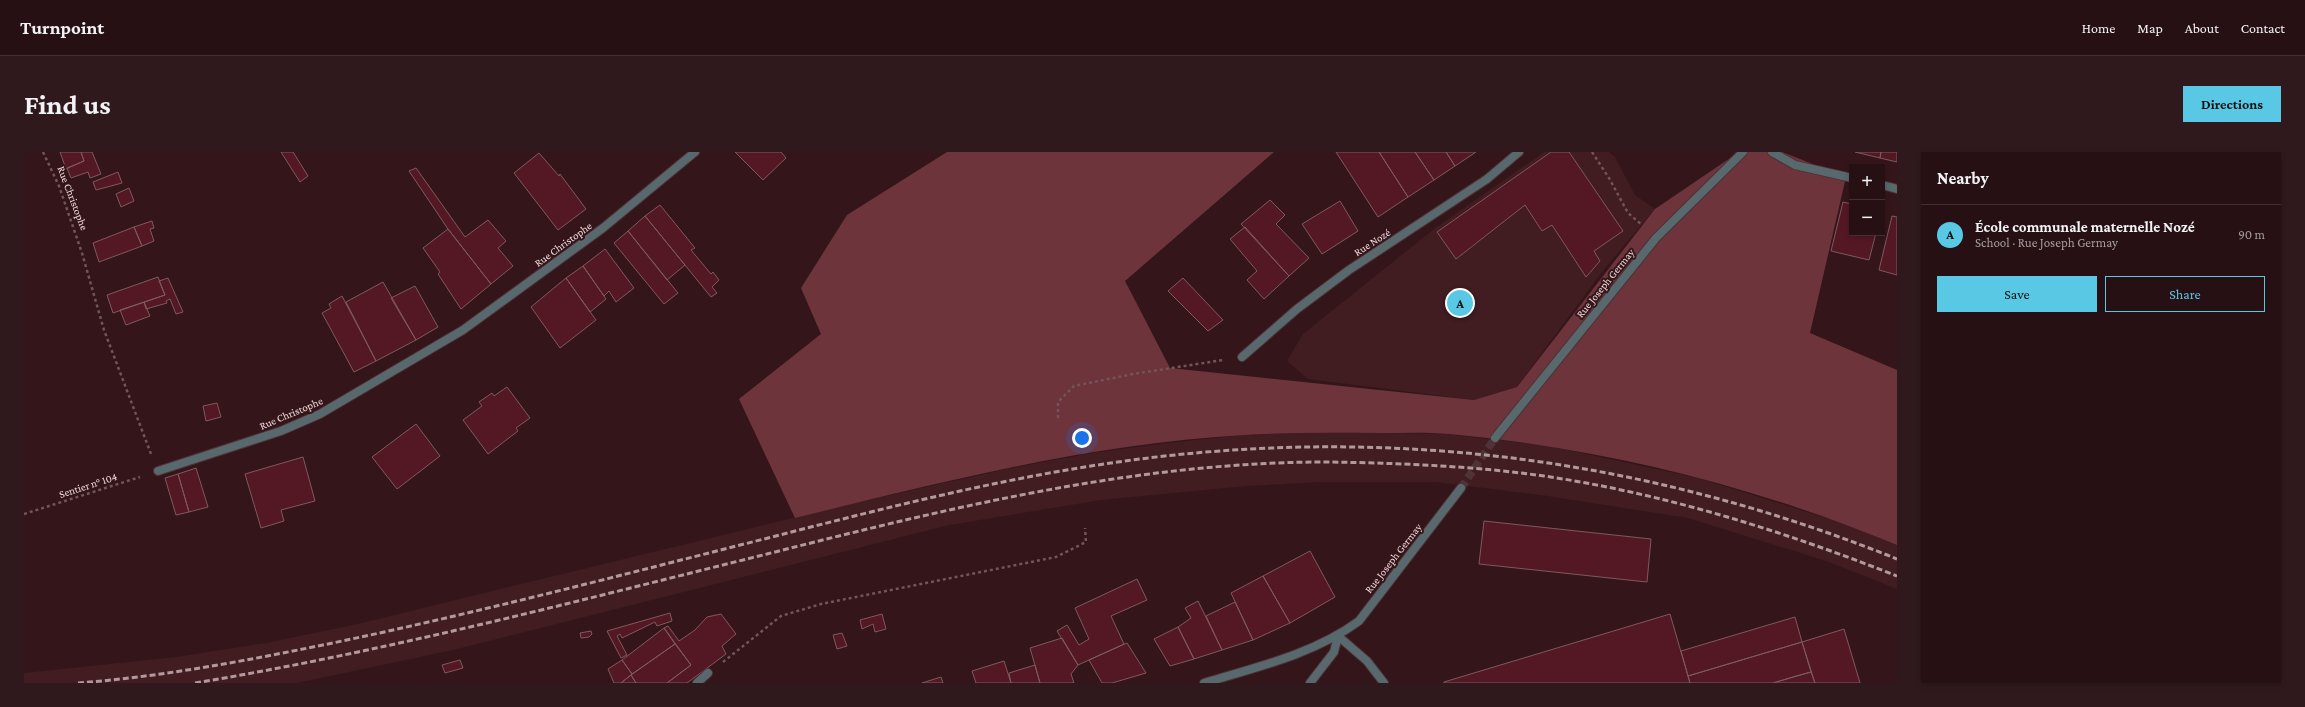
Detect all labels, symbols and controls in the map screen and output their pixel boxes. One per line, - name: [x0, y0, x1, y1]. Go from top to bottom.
- text: Turnpoint: [20, 17, 104, 38]
- text: Home: [2082, 20, 2115, 36]
- text: Map: [2137, 20, 2163, 36]
- text: About: [2185, 20, 2219, 36]
- text: Contact: [2241, 20, 2285, 36]
- button: Directions: [2183, 86, 2281, 122]
- text: Find us: [24, 89, 111, 120]
- street label: Rue Christophe: [54, 164, 91, 232]
- map controls: [1849, 164, 1885, 236]
- button: +: [1849, 164, 1885, 200]
- text: Nearby: [1937, 169, 1989, 188]
- button: −: [1849, 200, 1885, 236]
- street label: Rue Christophe: [532, 219, 595, 270]
- text: École communale maternelle Nozé: [1975, 219, 2195, 235]
- street label: Rue Nozé: [1352, 226, 1393, 258]
- text: A: [1946, 227, 1954, 242]
- text: 90 m: [2238, 227, 2265, 242]
- text: School · Rue Joseph Germay: [1975, 235, 2118, 250]
- street label: Rue Joseph Germay: [1574, 245, 1638, 320]
- button: Save: [1937, 276, 2097, 312]
- button: Share: [2105, 276, 2265, 312]
- pin: A: [1447, 288, 1473, 318]
- street label: Rue Christophe: [257, 394, 325, 433]
- your location: [1072, 428, 1092, 448]
- street label: Sentier n° 104: [57, 470, 119, 500]
- street label: Rue Joseph Germay: [1362, 520, 1425, 596]

